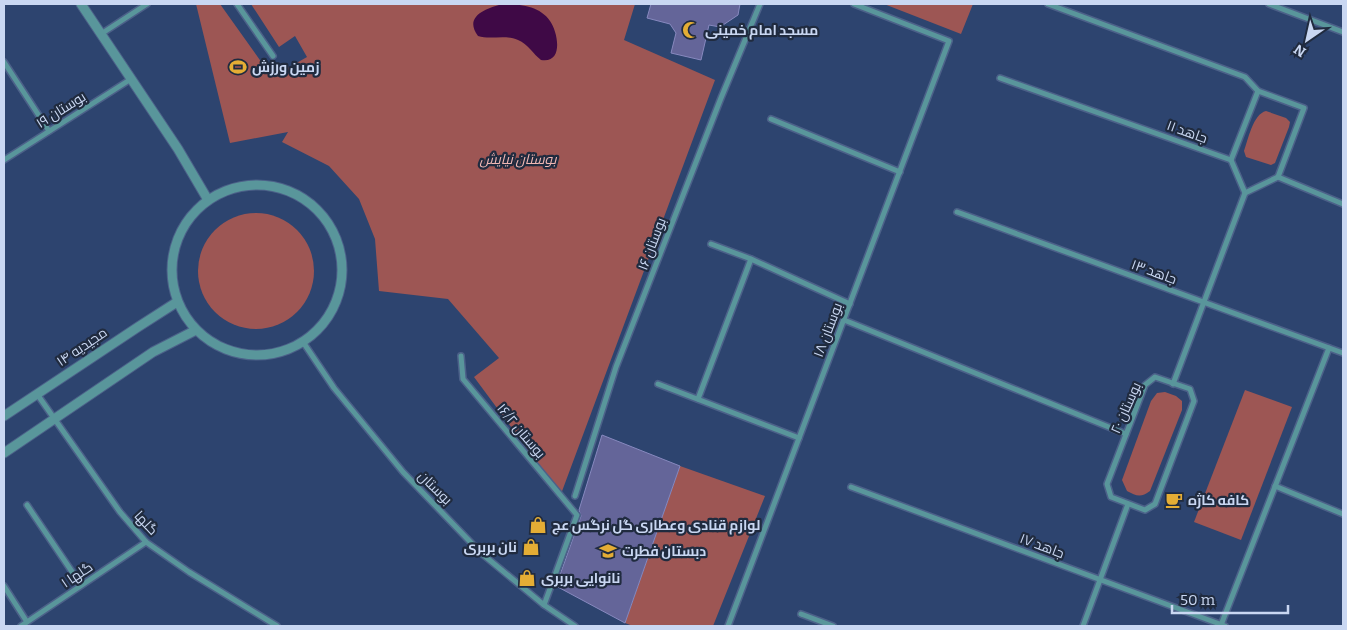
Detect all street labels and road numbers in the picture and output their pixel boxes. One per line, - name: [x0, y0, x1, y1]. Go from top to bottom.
- street label: بوستان ۱۹: [33, 88, 89, 132]
- street label: جاهد ۱۱: [1164, 117, 1210, 147]
- street label: بوستان ۱۶: [634, 215, 670, 273]
- street label: جاهد ۱۳: [1129, 256, 1179, 288]
- street label: بوستان ۱۸: [810, 300, 846, 360]
- street label: مجیدیه ۱۴: [53, 324, 111, 370]
- street label: بوستان ۲۰: [1107, 380, 1145, 436]
- street label: بوستان ۱۶/۲: [493, 400, 549, 462]
- street label: بوستان: [414, 467, 456, 509]
- street label: گلها: [131, 507, 161, 539]
- street label: جاهد ۱۷: [1017, 530, 1067, 562]
- street label: گلها ۱: [58, 558, 96, 592]

